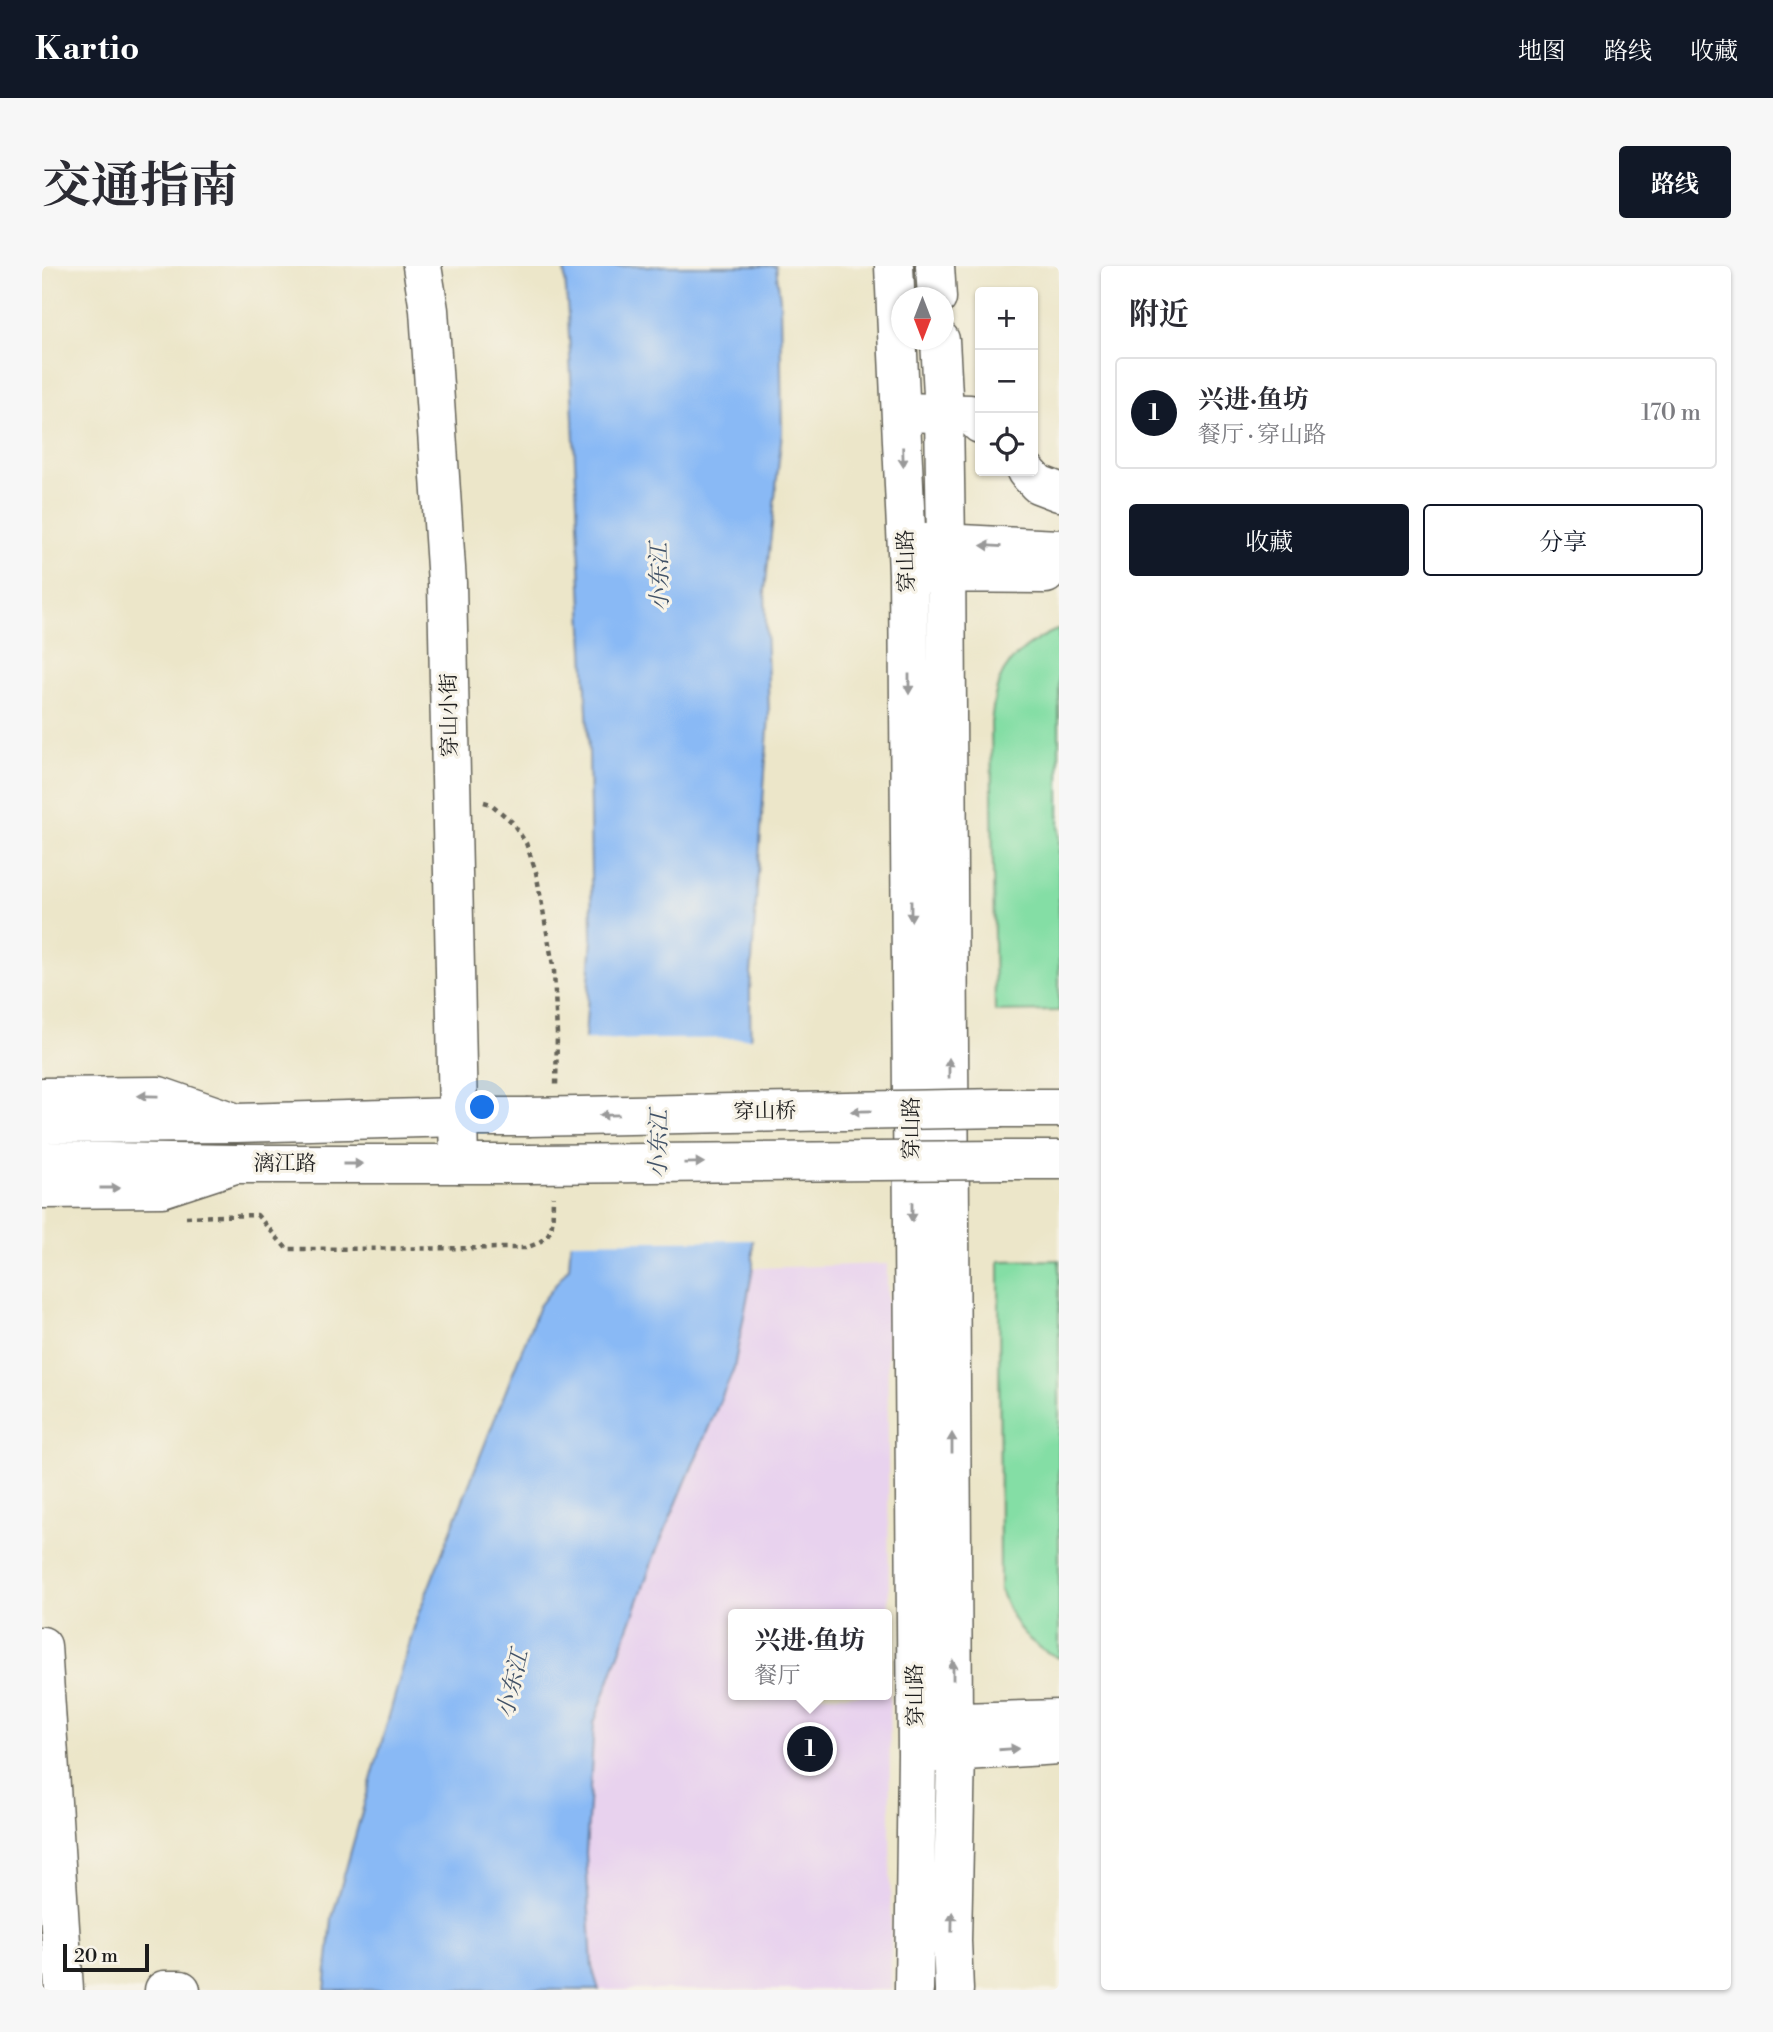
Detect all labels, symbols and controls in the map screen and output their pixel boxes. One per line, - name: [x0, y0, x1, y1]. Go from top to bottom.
- text: Kartio: [35, 29, 139, 70]
- text: 地图: [1518, 37, 1566, 67]
- text: 路线: [1604, 37, 1652, 67]
- text: 收藏: [1690, 37, 1738, 67]
- button: 路线: [1619, 146, 1731, 218]
- text: 交通指南: [42, 157, 238, 218]
- north arrow: [891, 287, 954, 350]
- map controls: [975, 287, 1038, 476]
- button: +: [975, 287, 1038, 350]
- text: 附近: [1129, 296, 1189, 334]
- button: −: [975, 350, 1038, 413]
- text: 兴进·鱼坊: [1198, 384, 1309, 416]
- text: 1: [1148, 399, 1160, 427]
- text: 170 m: [1641, 399, 1701, 427]
- button: locate: [975, 413, 1038, 476]
- text: 餐厅 · 穿山路: [1198, 421, 1326, 449]
- one-way arrow: [898, 446, 909, 468]
- button: 收藏: [1129, 504, 1409, 576]
- button: 分享: [1423, 504, 1703, 576]
- street label: 穿山路: [893, 529, 921, 593]
- water label: 小东江: [645, 539, 675, 612]
- one-way arrow: [980, 540, 1002, 551]
- street label: 穿山小街: [436, 673, 464, 757]
- one-way arrow: [903, 673, 915, 695]
- one-way arrow: [905, 901, 916, 923]
- one-way arrow: [943, 1057, 955, 1079]
- your location: [465, 1090, 499, 1124]
- one-way arrow: [137, 1091, 159, 1102]
- street label: 穿山路: [899, 1097, 925, 1160]
- street label: 穿山桥: [733, 1098, 797, 1126]
- one-way arrow: [850, 1105, 872, 1116]
- water label: 小东江: [644, 1106, 674, 1179]
- one-way arrow: [598, 1109, 620, 1121]
- street label: 漓江路: [254, 1151, 317, 1177]
- one-way arrow: [684, 1157, 706, 1169]
- one-way arrow: [342, 1158, 364, 1170]
- one-way arrow: [99, 1182, 121, 1194]
- one-way arrow: [906, 1202, 918, 1224]
- one-way arrow: [946, 1431, 958, 1453]
- popup: [728, 1609, 892, 1700]
- text: 兴进·鱼坊: [754, 1625, 866, 1657]
- water label: 小东江: [492, 1644, 535, 1721]
- one-way arrow: [947, 1659, 959, 1681]
- text: 餐厅: [754, 1662, 800, 1690]
- street label: 穿山路: [902, 1663, 930, 1727]
- pin: 1: [787, 1723, 833, 1775]
- one-way arrow: [998, 1743, 1020, 1754]
- one-way arrow: [946, 1911, 958, 1933]
- scale bar: [63, 1941, 149, 1973]
- text: 20 m: [74, 1944, 118, 1968]

